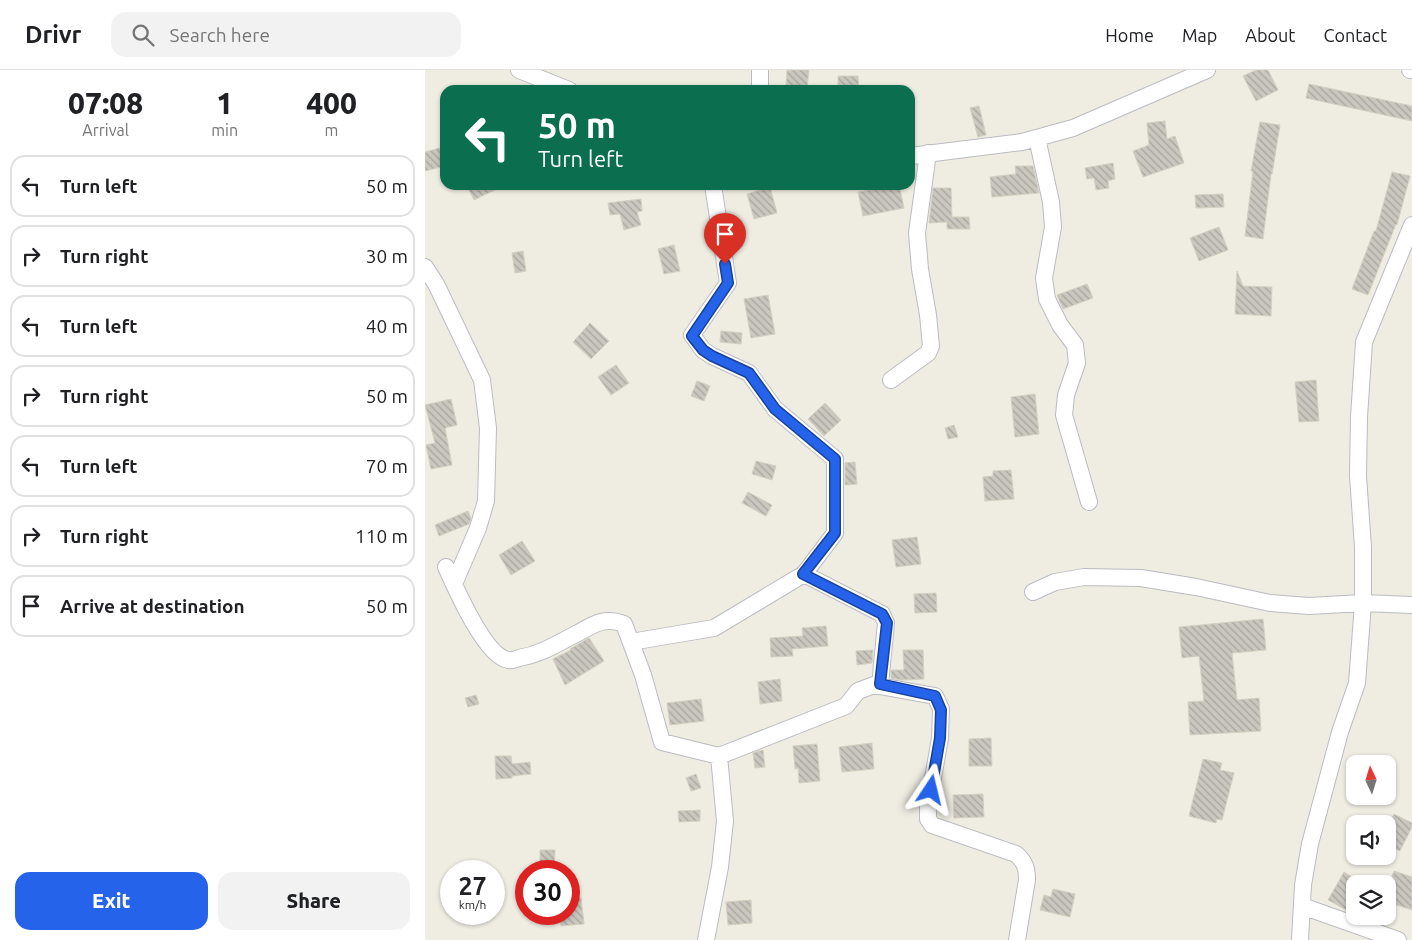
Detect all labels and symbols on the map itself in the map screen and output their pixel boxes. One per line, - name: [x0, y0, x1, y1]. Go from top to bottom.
- pin: [704, 213, 746, 264]
- north arrow: [1346, 755, 1396, 805]
- position arrow: [904, 763, 956, 815]
- speed limit sign: 30: [515, 860, 580, 925]

